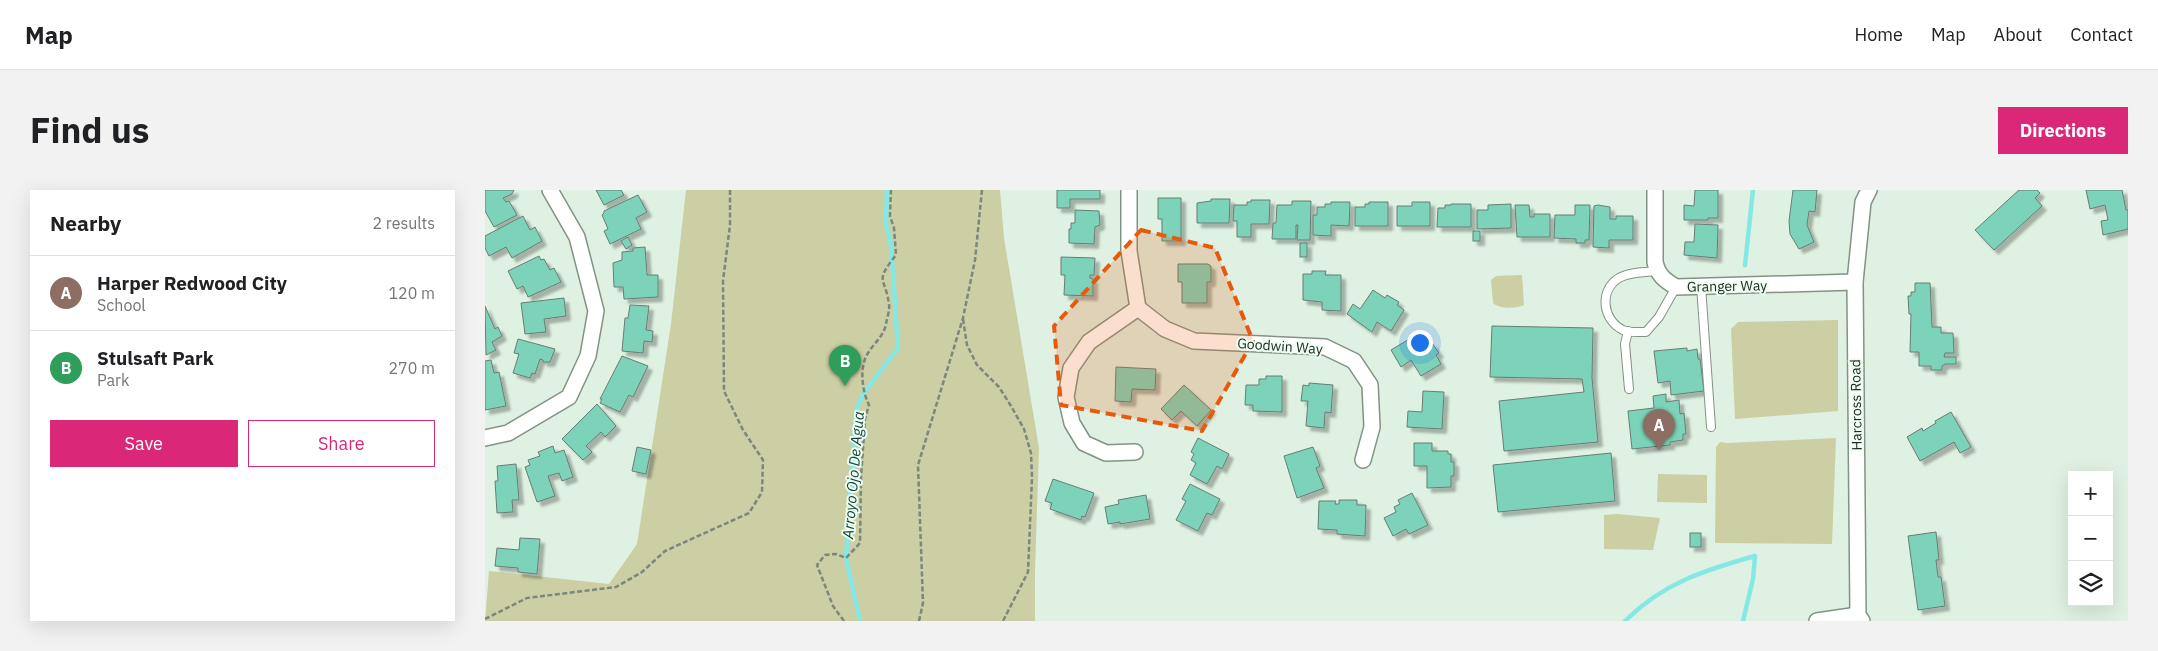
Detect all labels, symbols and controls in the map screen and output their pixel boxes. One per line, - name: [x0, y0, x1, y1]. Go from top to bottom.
- text: Map: [25, 19, 73, 51]
- text: Home: [1855, 23, 1903, 46]
- text: Map: [1931, 23, 1966, 46]
- text: About: [1994, 23, 2042, 46]
- text: Contact: [2070, 23, 2133, 46]
- text: Find us: [30, 107, 149, 153]
- button: Directions: [1998, 107, 2128, 154]
- text: Nearby: [50, 209, 121, 237]
- text: 2 results: [372, 213, 435, 233]
- text: Harper Redwood City: [97, 271, 287, 295]
- street label: Granger Way: [1687, 276, 1767, 296]
- text: A: [61, 283, 71, 303]
- text: 120 m: [388, 283, 435, 303]
- text: School: [97, 295, 146, 315]
- your location: [1407, 330, 1433, 356]
- street label: Goodwin Way: [1237, 334, 1323, 358]
- pin: B: [829, 345, 861, 386]
- text: Stulsaft Park: [97, 346, 214, 370]
- text: B: [61, 358, 71, 378]
- text: 270 m: [388, 358, 435, 378]
- street label: Harcross Road: [1846, 359, 1866, 451]
- text: Park: [97, 370, 129, 390]
- pin: A: [1643, 409, 1675, 450]
- water label: Arroyo Ojo De Agua: [838, 410, 868, 540]
- button: Save: [50, 420, 238, 467]
- button: Share: [248, 420, 435, 467]
- map controls: [2068, 471, 2113, 606]
- button: +: [2068, 471, 2113, 516]
- button: −: [2068, 516, 2113, 561]
- button: layers: [2068, 561, 2113, 606]

